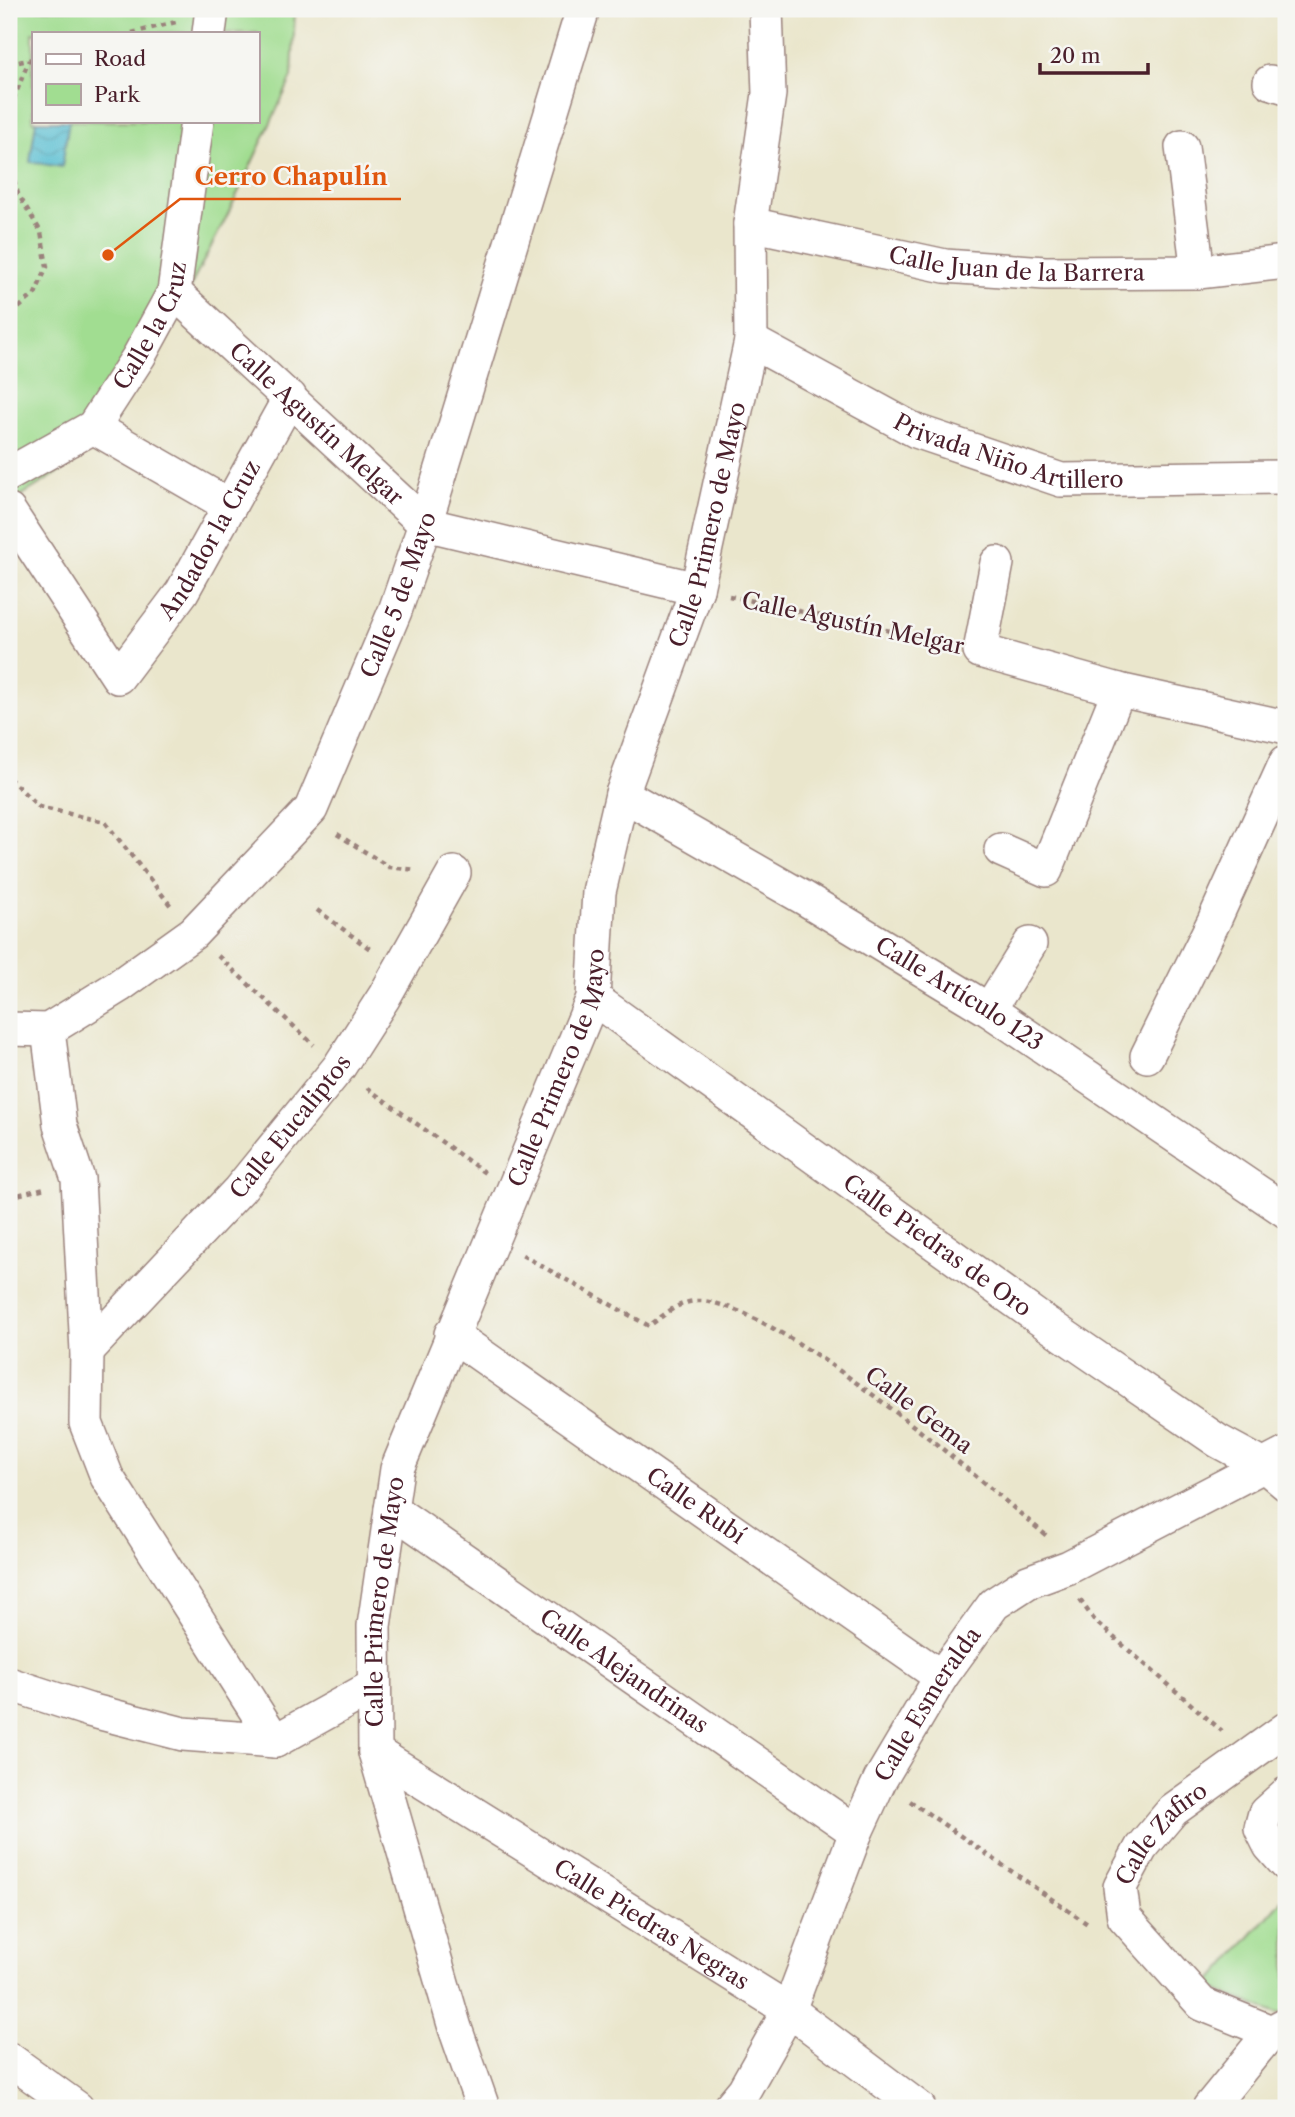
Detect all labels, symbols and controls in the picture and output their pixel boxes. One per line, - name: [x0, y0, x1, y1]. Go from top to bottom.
- legend: [32, 32, 259, 122]
- scale bar: [1040, 32, 1148, 76]
- text: 20 m: [1050, 43, 1101, 68]
- text: Road: [94, 46, 146, 71]
- text: Park: [94, 82, 140, 107]
- callout: Cerro Chapulín: [180, 154, 401, 199]
- text: Cerro Chapulín: [194, 162, 388, 191]
- street label: Calle Juan de la Barrera: [886, 240, 1146, 287]
- street label: Calle la Cruz: [107, 260, 192, 395]
- street label: Calle Agustín Melgar: [224, 336, 409, 511]
- street label: Calle Primero de Mayo: [663, 399, 751, 651]
- street label: Privada Niño Artillero: [889, 408, 1124, 494]
- street label: Andador la Cruz: [152, 455, 266, 626]
- street label: Calle 5 de Mayo: [354, 509, 442, 682]
- street label: Calle Agustín Melgar: [739, 586, 967, 660]
- street label: Calle Artículo 123: [870, 931, 1048, 1057]
- street label: Calle Primero de Mayo: [502, 948, 610, 1191]
- street label: Calle Eucaliptos: [224, 1050, 357, 1204]
- street label: Calle Piedras de Oro: [838, 1168, 1037, 1322]
- street label: Calle Gema: [860, 1360, 979, 1460]
- street label: Calle Rubí: [641, 1461, 751, 1550]
- street label: Calle Primero de Mayo: [359, 1474, 410, 1727]
- street label: Calle Alejandrinas: [535, 1603, 714, 1739]
- street label: Calle Esmeralda: [868, 1621, 987, 1787]
- street label: Calle Zafiro: [1110, 1776, 1213, 1890]
- street label: Calle Piedras Negras: [549, 1853, 754, 1996]

